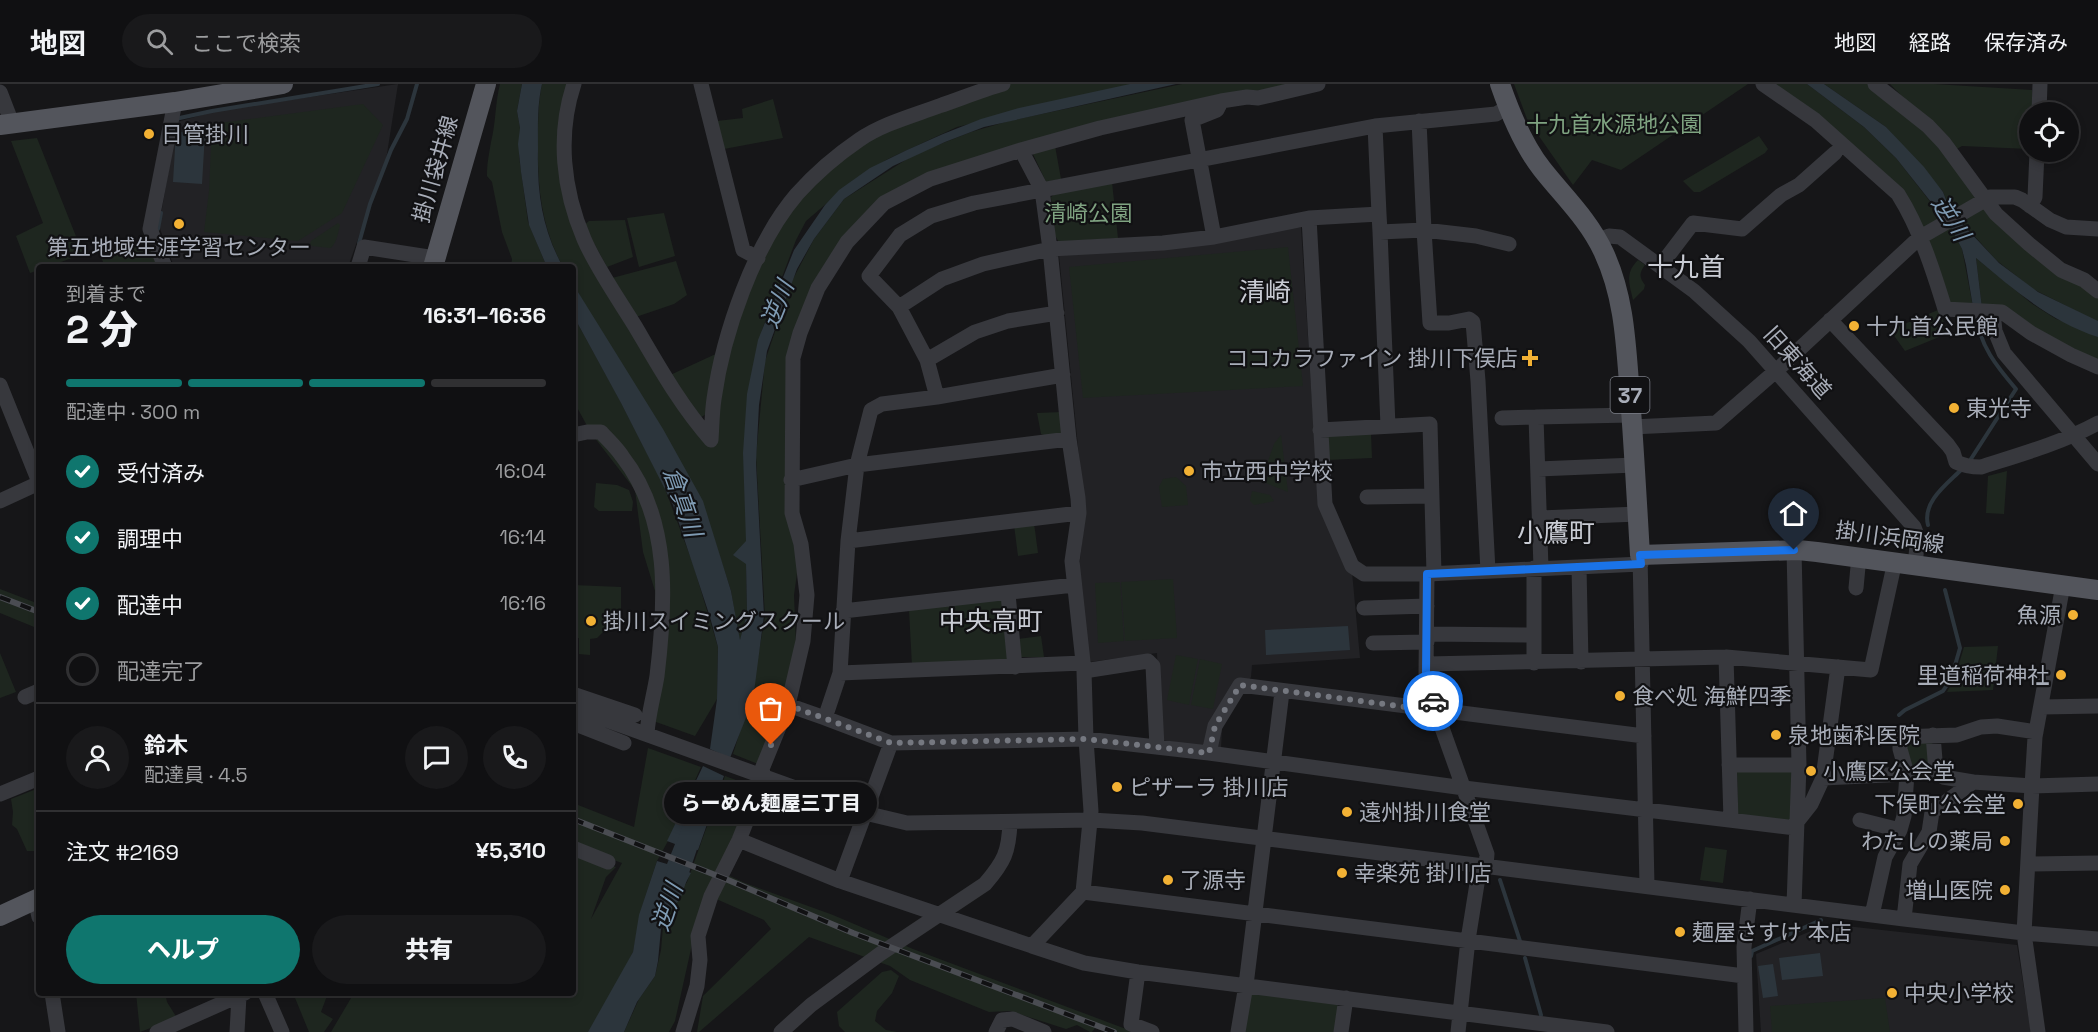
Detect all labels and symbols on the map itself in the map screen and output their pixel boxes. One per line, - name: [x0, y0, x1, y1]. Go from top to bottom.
- park label: 十九首水源地公園: [1526, 110, 1702, 138]
- street label: 掛川袋井線: [406, 112, 464, 226]
- place label: 日管掛川: [161, 120, 249, 148]
- marker: 日管掛川: [142, 127, 156, 141]
- water label: 逆川: [1925, 189, 1979, 249]
- park label: 清崎公園: [1044, 199, 1132, 227]
- marker: 第五地域生涯学習センター: [172, 217, 186, 231]
- place label: 第五地域生涯学習センター: [47, 233, 311, 261]
- district label: 十九首: [1647, 250, 1725, 284]
- water label: 逆川: [754, 273, 801, 332]
- district label: 清崎: [1239, 275, 1291, 309]
- place label: 十九首公民館: [1866, 312, 1998, 340]
- marker: 十九首公民館: [1847, 319, 1861, 333]
- street label: 旧東海道: [1758, 320, 1838, 404]
- place label: ココカラファイン 掛川下俣店: [1226, 344, 1518, 372]
- marker: ココカラファイン 掛川下俣店: [1523, 351, 1537, 365]
- road number: 37: [1610, 377, 1650, 413]
- place label: 東光寺: [1966, 394, 2032, 422]
- marker: 東光寺: [1947, 401, 1961, 415]
- place label: 市立西中学校: [1201, 457, 1333, 485]
- water label: 倉真川: [657, 463, 710, 544]
- marker: 市立西中学校: [1182, 464, 1196, 478]
- pin: [1768, 488, 1819, 550]
- street label: 掛川浜岡線: [1834, 515, 1946, 559]
- district label: 小鷹町: [1517, 516, 1595, 550]
- place label: 魚源: [2017, 601, 2061, 629]
- district label: 中央高町: [939, 604, 1043, 638]
- place label: 掛川スイミングスクール: [603, 607, 845, 635]
- marker: 魚源: [2066, 608, 2080, 622]
- marker: 掛川スイミングスクール: [584, 614, 598, 628]
- place label: 里道稲荷神社: [1917, 661, 2049, 689]
- marker: 里道稲荷神社: [2054, 668, 2068, 682]
- courier: [1403, 671, 1463, 731]
- place label: 食べ処 海鮮四季: [1632, 682, 1792, 710]
- pin: [745, 683, 796, 745]
- marker: 食べ処 海鮮四季: [1613, 689, 1627, 703]
- place label: 泉地歯科医院: [1788, 721, 1920, 749]
- marker: 泉地歯科医院: [1769, 728, 1783, 742]
- place label: 小鷹区公会堂: [1823, 757, 1955, 785]
- marker: 小鷹区公会堂: [1804, 764, 1818, 778]
- place label: ピザーラ 掛川店: [1129, 773, 1289, 801]
- marker: ピザーラ 掛川店: [1110, 780, 1124, 794]
- callout: らーめん麺屋三丁目: [664, 781, 878, 823]
- place label: 下俣町公会堂: [1874, 790, 2006, 818]
- marker: 下俣町公会堂: [2011, 797, 2025, 811]
- place label: 遠州掛川食堂: [1359, 798, 1491, 826]
- marker: 遠州掛川食堂: [1340, 805, 1354, 819]
- place label: わたしの薬局: [1861, 827, 1993, 855]
- marker: わたしの薬局: [1998, 834, 2012, 848]
- place label: 幸楽苑 掛川店: [1354, 859, 1492, 887]
- place label: 了源寺: [1180, 866, 1246, 894]
- marker: 幸楽苑 掛川店: [1335, 866, 1349, 880]
- marker: 了源寺: [1161, 873, 1175, 887]
- water label: 逆川: [645, 876, 690, 935]
- place label: 増山医院: [1905, 876, 1993, 904]
- marker: 増山医院: [1998, 883, 2012, 897]
- place label: 麺屋さすけ 本店: [1692, 918, 1852, 946]
- marker: 麺屋さすけ 本店: [1673, 925, 1687, 939]
- place label: 中央小学校: [1904, 979, 2014, 1007]
- marker: 中央小学校: [1885, 986, 1899, 1000]

